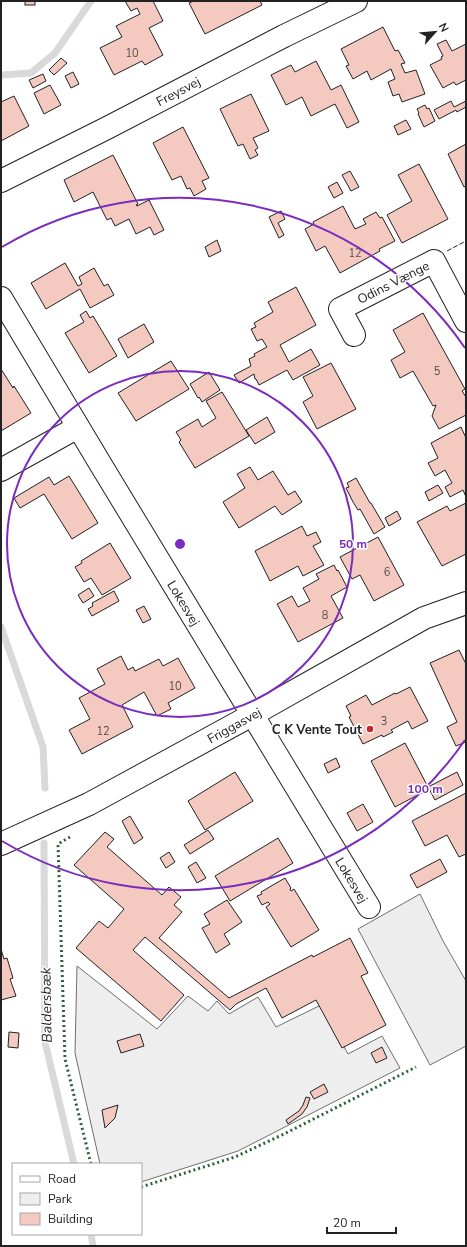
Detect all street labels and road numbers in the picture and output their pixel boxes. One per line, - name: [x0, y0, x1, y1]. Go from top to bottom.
- street label: Freysvej: [153, 73, 204, 111]
- street label: Odins Vænge: [354, 257, 433, 309]
- street label: Lokesvej: [163, 577, 204, 630]
- street label: Friggasvej: [204, 704, 265, 748]
- street label: Lokesvej: [331, 854, 372, 907]

